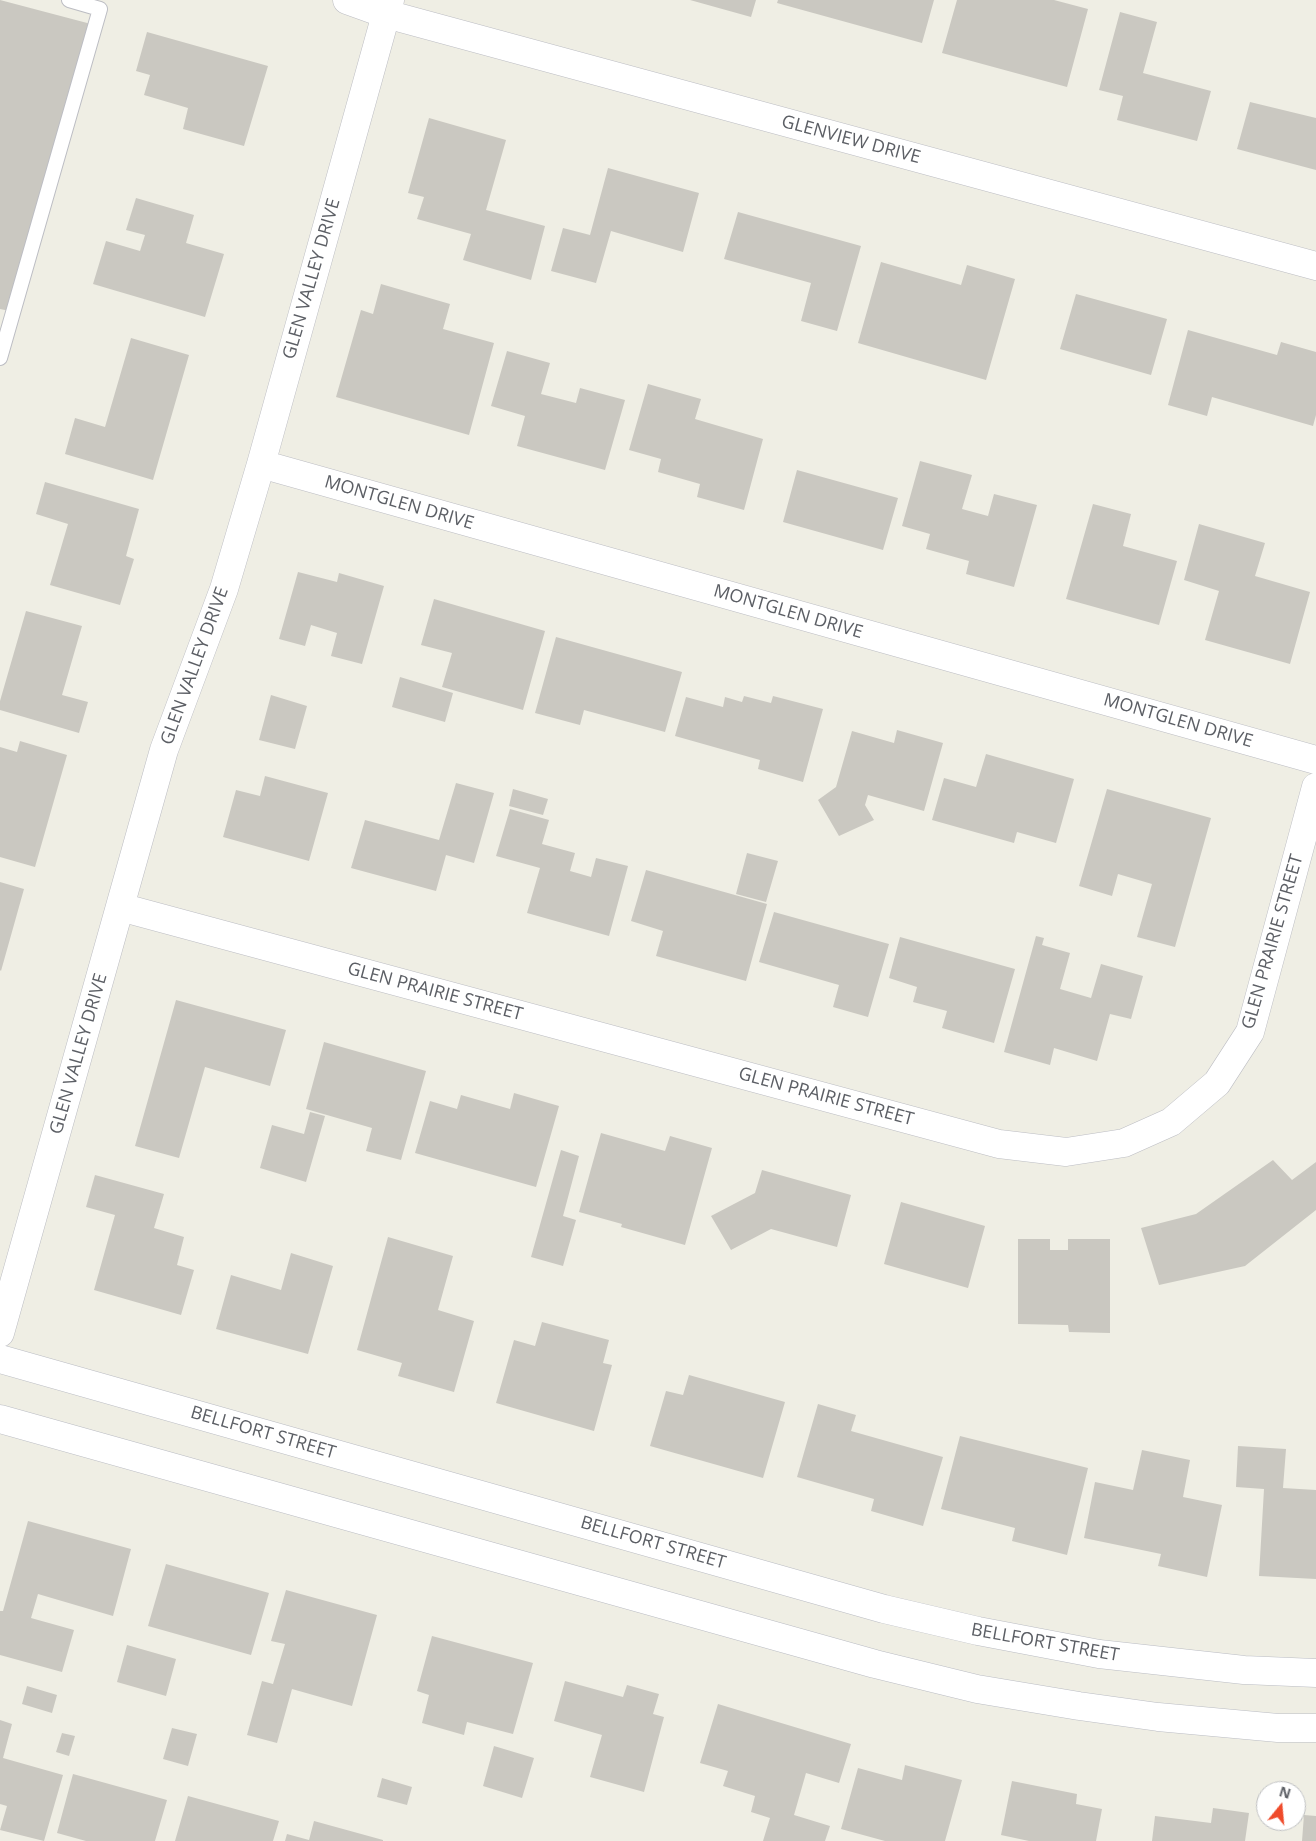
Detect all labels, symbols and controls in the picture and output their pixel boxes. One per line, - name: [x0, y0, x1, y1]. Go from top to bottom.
- street label: GLENVIEW DRIVE: [779, 111, 923, 169]
- street label: GLEN VALLEY DRIVE: [279, 196, 345, 362]
- street label: MONTGLEN DRIVE: [322, 471, 476, 535]
- street label: MONTGLEN DRIVE: [711, 580, 865, 644]
- street label: GLEN VALLEY DRIVE: [156, 584, 234, 748]
- street label: MONTGLEN DRIVE: [1101, 689, 1255, 753]
- street label: GLEN PRAIRIE STREET: [1238, 852, 1308, 1032]
- street label: GLEN PRAIRIE STREET: [345, 958, 525, 1026]
- street label: GLEN VALLEY DRIVE: [46, 971, 112, 1137]
- street label: GLEN PRAIRIE STREET: [736, 1063, 916, 1131]
- street label: BELLFORT STREET: [188, 1402, 338, 1464]
- street label: BELLFORT STREET: [578, 1512, 728, 1574]
- street label: BELLFORT STREET: [969, 1619, 1121, 1667]
- north arrow: [1256, 1781, 1306, 1831]
- text: N: [1277, 1781, 1293, 1803]

